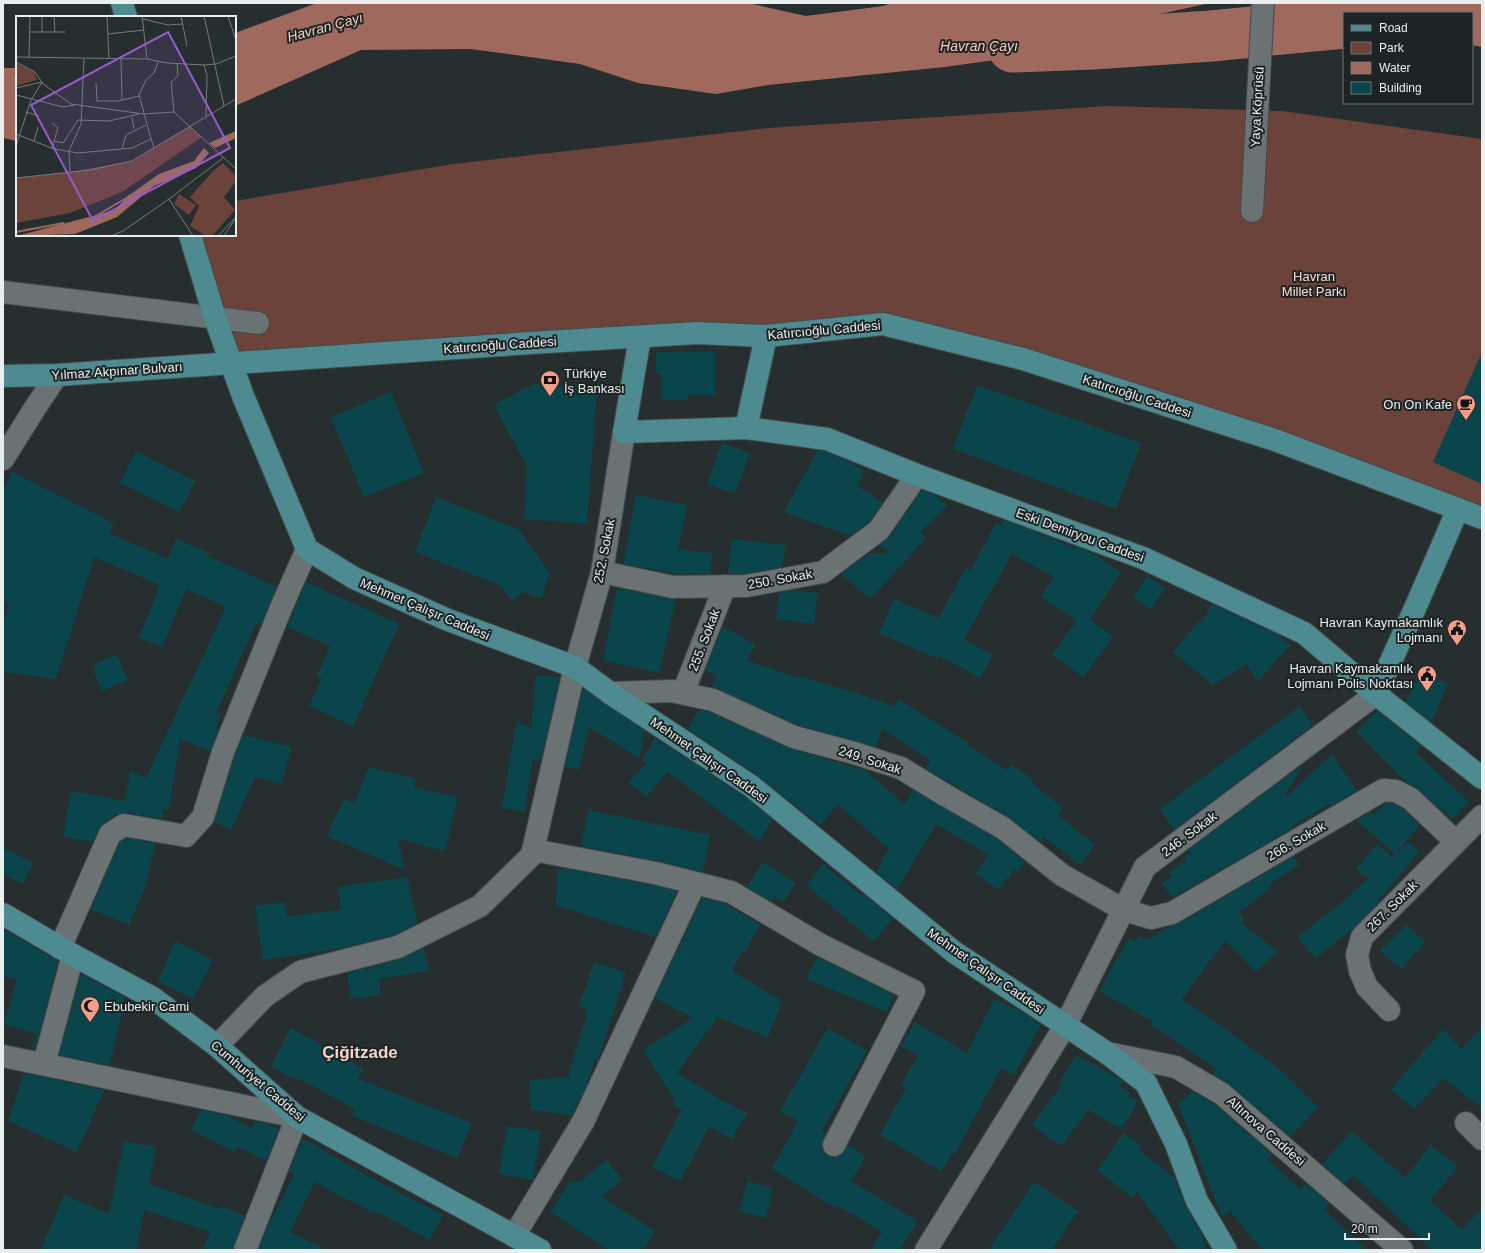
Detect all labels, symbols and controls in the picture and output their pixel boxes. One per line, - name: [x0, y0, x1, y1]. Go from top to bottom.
- water label: Havran Çayı: [285, 9, 365, 45]
- legend: [1343, 12, 1473, 104]
- inset map: [16, 16, 236, 236]
- text: Road: [1379, 21, 1408, 35]
- water label: Havran Çayı: [940, 38, 1018, 54]
- text: Park: [1379, 41, 1405, 55]
- text: Water: [1379, 61, 1411, 75]
- street label: Yaya Köprüsü: [1247, 66, 1267, 148]
- text: Building: [1379, 81, 1422, 95]
- park label: Havran Millet Parkı: [1282, 269, 1346, 299]
- street label: Katırcıoğlu Caddesi: [767, 318, 881, 342]
- street label: Katırcıoğlu Caddesi: [443, 334, 557, 356]
- street label: Yılmaz Akpınar Bulvarı: [51, 359, 183, 383]
- place label: Türkiye İş Bankası: [564, 366, 625, 396]
- bank icon: Türkiye İş Bankası: [539, 369, 561, 397]
- street label: Katırcıoğlu Caddesi: [1081, 371, 1193, 421]
- cafe icon: On On Kafe: [1455, 393, 1477, 421]
- place label: On On Kafe: [1383, 397, 1452, 412]
- street label: Eski Demiryou Caddesi: [1014, 505, 1146, 565]
- street label: 252. Sokak: [590, 517, 618, 584]
- street label: 250. Sokak: [747, 566, 814, 592]
- street label: Mehmet Çalışır Caddesi: [358, 575, 492, 643]
- street label: 255. Sokak: [685, 606, 723, 673]
- place label: Havran Kaymakamlık Lojmanı: [1319, 615, 1443, 645]
- public building icon: Havran Kaymakamlık Lojmanı: [1446, 618, 1468, 646]
- place label: Havran Kaymakamlık Lojmanı Polis Noktası: [1287, 661, 1413, 691]
- public building icon: Havran Kaymakamlık Lojmanı Polis Noktası: [1416, 664, 1438, 692]
- street label: Mehmet Çalışır Caddesi: [648, 714, 770, 806]
- street label: 249. Sokak: [837, 743, 904, 777]
- street label: 246. Sokak: [1159, 808, 1220, 860]
- street label: 266. Sokak: [1264, 818, 1328, 864]
- street label: 267. Sokak: [1364, 877, 1421, 934]
- street label: Mehmet Çalışır Caddesi: [925, 925, 1047, 1017]
- mosque icon: Ebubekir Cami: [79, 995, 101, 1023]
- place label: Ebubekir Cami: [104, 999, 189, 1014]
- street label: Cumhuriyet Caddesi: [208, 1037, 308, 1125]
- district label: Çiğitzade: [322, 1043, 398, 1062]
- street label: Altınova Caddesi: [1224, 1093, 1308, 1169]
- scale bar: [1345, 1215, 1429, 1241]
- text: 20 m: [1351, 1222, 1378, 1236]

